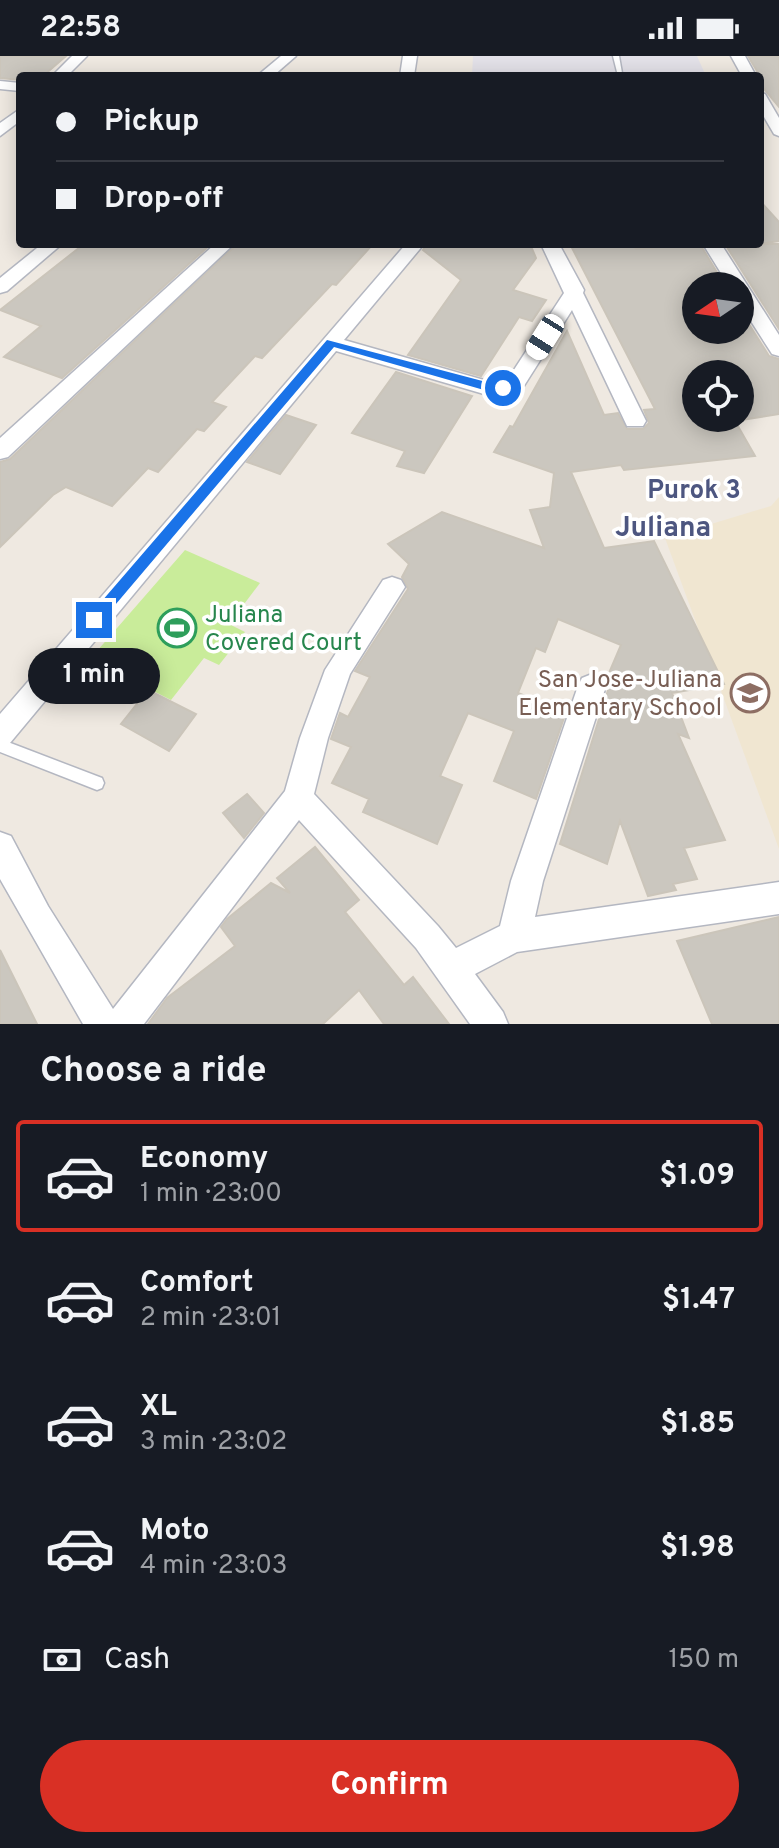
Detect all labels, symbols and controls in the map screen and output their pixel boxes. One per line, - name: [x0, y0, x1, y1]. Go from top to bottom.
- text: 22:58: [40, 10, 121, 47]
- text: Pickup: [104, 104, 199, 141]
- text: Drop-off: [104, 181, 223, 218]
- north arrow: [682, 272, 754, 344]
- map controls: [682, 272, 754, 432]
- car: [522, 310, 568, 364]
- button: locate: [682, 360, 754, 432]
- route start: [485, 370, 521, 406]
- district label: Purok 3: [647, 475, 741, 508]
- district label: Juliana: [615, 511, 711, 547]
- place label: Juliana Covered Court: [205, 601, 362, 659]
- route end: [76, 602, 112, 638]
- sports icon: Juliana Covered Court: [156, 607, 198, 649]
- callout: 1 min: [28, 648, 160, 704]
- text: 1 min: [63, 659, 125, 692]
- place label: San Jose-Juliana Elementary School: [518, 666, 722, 724]
- school or university icon: San Jose-Juliana Elementary School: [729, 672, 771, 714]
- text: Choose a ride: [40, 1049, 266, 1095]
- icon: car: [44, 1140, 116, 1212]
- text: Economy: [140, 1141, 268, 1178]
- text: $1.09: [659, 1158, 735, 1195]
- text: 1 min · 23:00: [140, 1178, 282, 1211]
- icon: car: [44, 1264, 116, 1336]
- text: Comfort: [140, 1265, 253, 1302]
- text: $1.47: [662, 1282, 735, 1319]
- text: 2 min · 23:01: [140, 1302, 281, 1335]
- icon: car: [44, 1388, 116, 1460]
- text: XL: [140, 1389, 177, 1426]
- text: $1.85: [660, 1406, 735, 1443]
- text: 3 min · 23:02: [140, 1426, 287, 1459]
- icon: car: [44, 1512, 116, 1584]
- text: Moto: [140, 1513, 210, 1550]
- text: $1.98: [660, 1530, 735, 1567]
- text: 4 min · 23:03: [140, 1550, 288, 1583]
- icon: cash: [40, 1638, 84, 1682]
- text: Cash: [104, 1642, 170, 1679]
- text: 150 m: [668, 1644, 739, 1677]
- button: Confirm: [40, 1740, 739, 1832]

